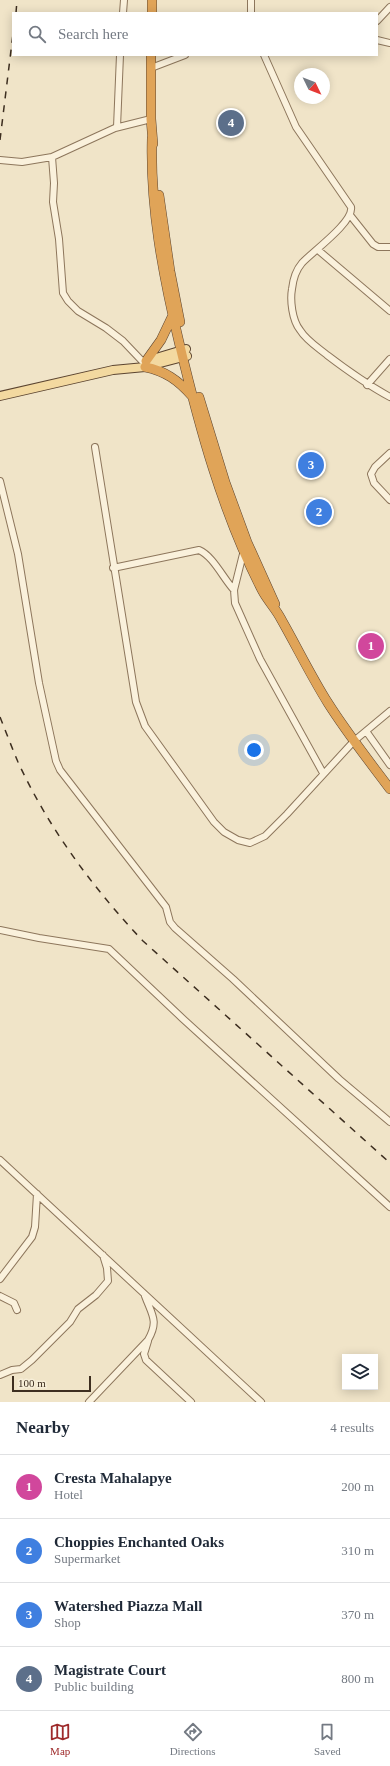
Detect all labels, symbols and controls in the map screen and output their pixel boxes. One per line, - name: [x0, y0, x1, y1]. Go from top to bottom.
- search box: [12, 12, 378, 56]
- icon: search: [26, 23, 48, 45]
- text: Search here: [58, 26, 128, 42]
- north arrow: [294, 68, 330, 104]
- pin: 4: [218, 108, 244, 138]
- pin: 3: [298, 450, 324, 480]
- pin: 2: [306, 497, 332, 527]
- pin: 1: [358, 631, 384, 661]
- your location: [244, 740, 264, 760]
- map controls: [342, 1354, 378, 1390]
- button: layers: [342, 1354, 378, 1390]
- scale bar: [12, 1374, 91, 1393]
- text: 100 m: [18, 1377, 46, 1389]
- text: Nearby: [16, 1418, 70, 1437]
- text: 4 results: [330, 1420, 374, 1435]
- text: Cresta Mahalapye: [54, 1470, 172, 1486]
- text: 1: [26, 1479, 32, 1494]
- text: 200 m: [341, 1479, 374, 1494]
- text: Hotel: [54, 1487, 83, 1502]
- text: Choppies Enchanted Oaks: [54, 1534, 224, 1550]
- text: 2: [26, 1543, 32, 1558]
- text: 310 m: [341, 1543, 374, 1558]
- text: Supermarket: [54, 1551, 120, 1566]
- text: Watershed Piazza Mall: [54, 1598, 202, 1614]
- text: 3: [26, 1607, 32, 1622]
- text: 370 m: [341, 1607, 374, 1622]
- text: Shop: [54, 1615, 81, 1630]
- text: Magistrate Court: [54, 1662, 166, 1678]
- text: 4: [26, 1671, 32, 1686]
- text: 800 m: [341, 1671, 374, 1686]
- text: Public building: [54, 1679, 134, 1694]
- tab: Map: [49, 1721, 71, 1757]
- tab: Directions: [170, 1721, 215, 1757]
- tab: Saved: [314, 1721, 341, 1757]

